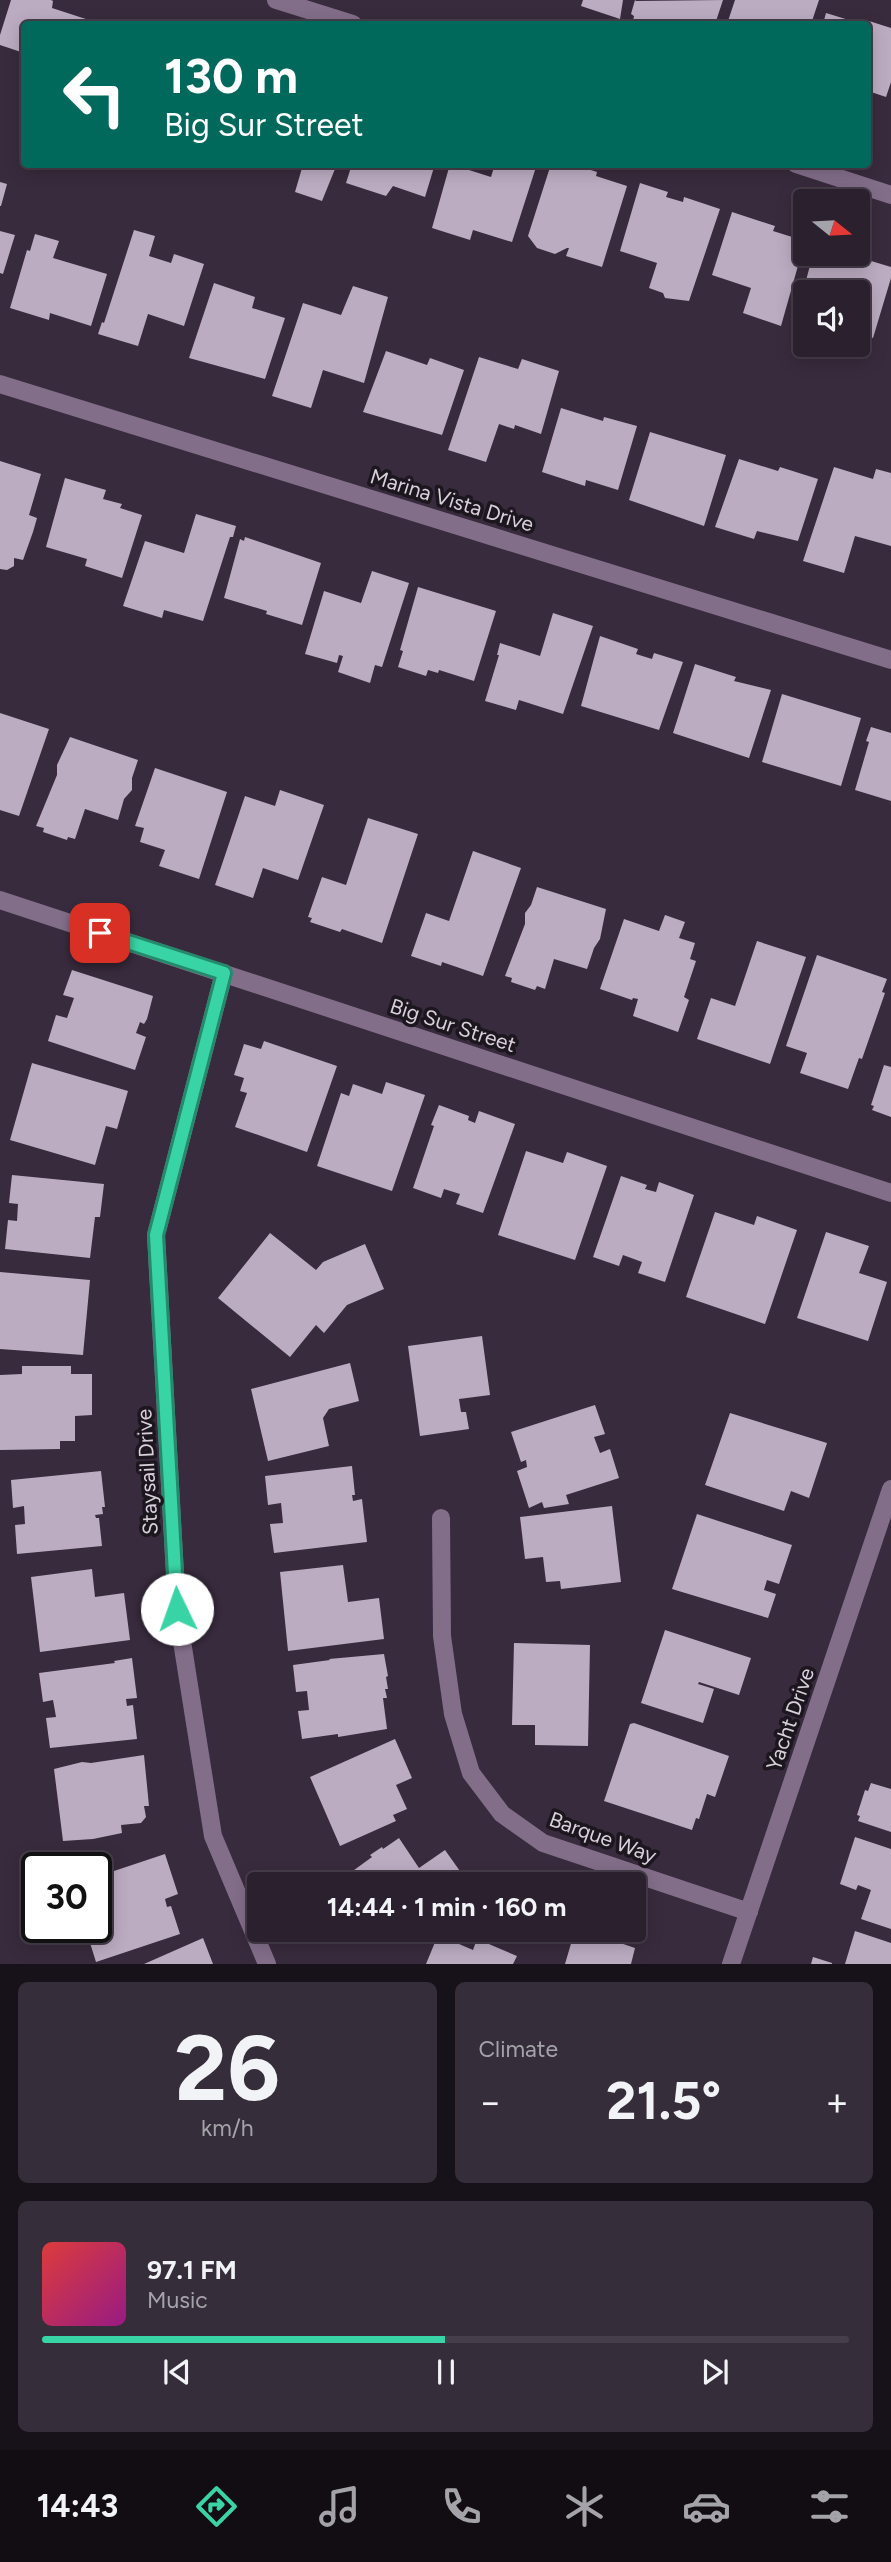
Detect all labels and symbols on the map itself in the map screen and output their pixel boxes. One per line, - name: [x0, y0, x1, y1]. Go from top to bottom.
- north arrow: [793, 189, 870, 266]
- street label: Marina Vista Drive: [367, 463, 537, 537]
- pin: [70, 903, 130, 963]
- street label: Big Sur Street: [387, 993, 519, 1057]
- street label: Staysail Drive: [131, 1408, 163, 1536]
- position arrow: [140, 1572, 214, 1646]
- street label: Yacht Drive: [761, 1664, 819, 1774]
- street label: Barque Way: [546, 1806, 660, 1868]
- speed limit sign: 30: [21, 1852, 112, 1943]

